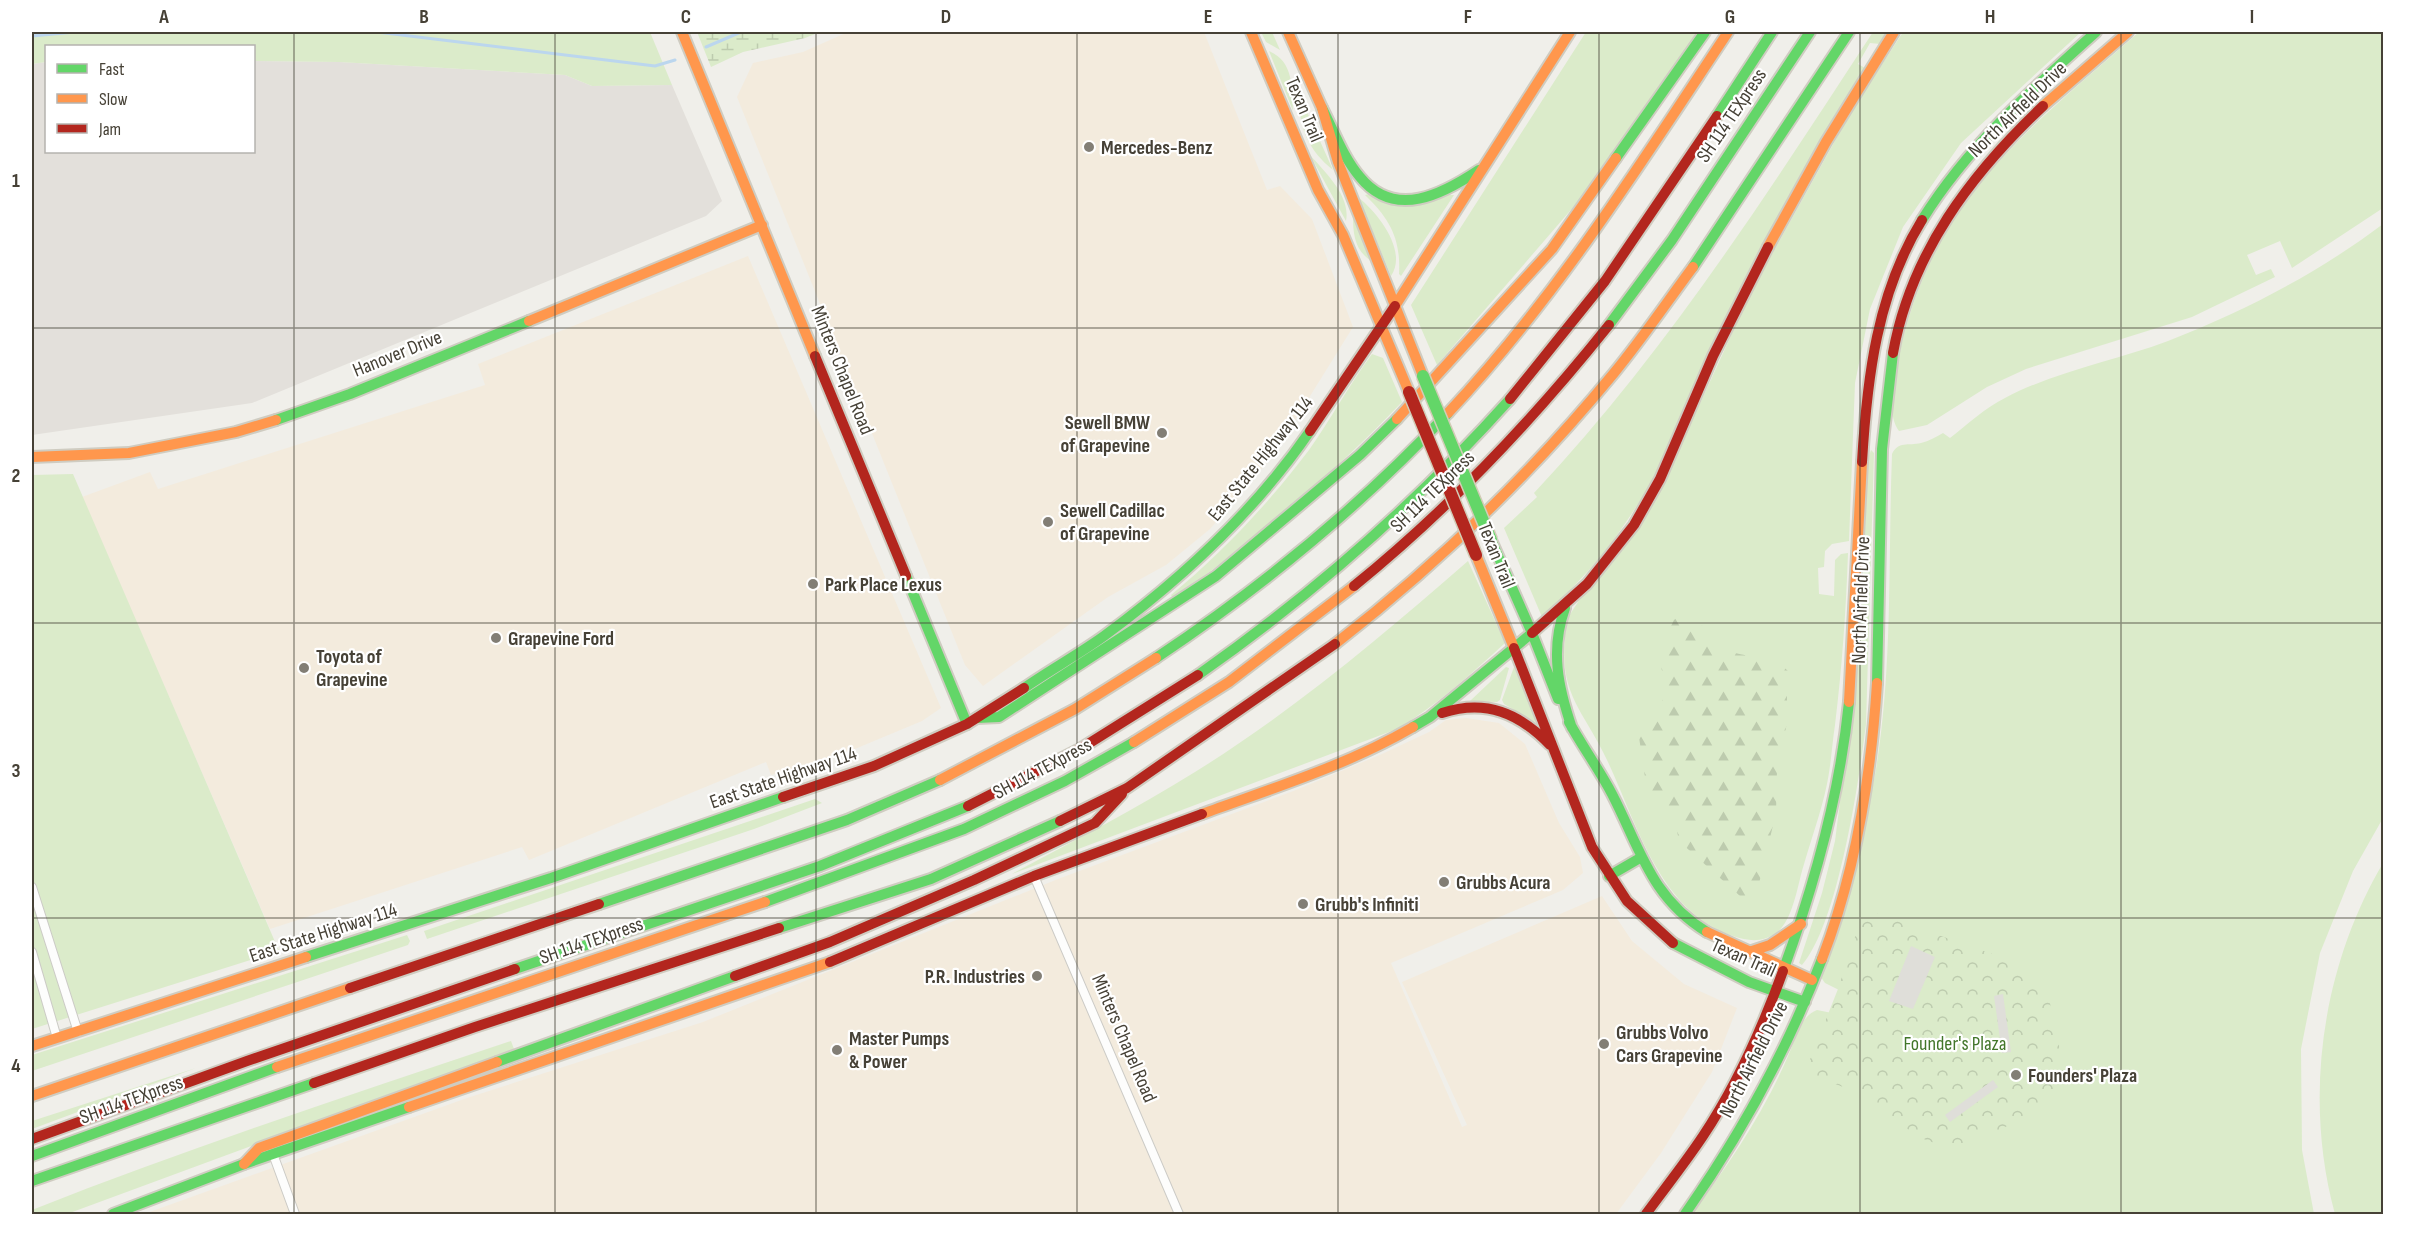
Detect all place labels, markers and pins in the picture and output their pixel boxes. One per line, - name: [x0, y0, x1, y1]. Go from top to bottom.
- place label: Mercedes-Benz: [1101, 136, 1213, 160]
- marker: Mercedes-Benz: [1082, 140, 1096, 154]
- place label: Sewell BMW of Grapevine: [1060, 411, 1150, 458]
- marker: Sewell BMW of Grapevine: [1155, 426, 1169, 440]
- place label: Sewell Cadillac of Grapevine: [1060, 499, 1165, 546]
- marker: Sewell Cadillac of Grapevine: [1041, 515, 1055, 529]
- place label: Park Place Lexus: [825, 573, 942, 597]
- marker: Park Place Lexus: [806, 577, 820, 591]
- place label: Grapevine Ford: [508, 627, 614, 651]
- marker: Grapevine Ford: [489, 631, 503, 645]
- place label: Toyota of Grapevine: [316, 645, 388, 692]
- marker: Toyota of Grapevine: [297, 661, 311, 675]
- place label: Grubbs Acura: [1456, 871, 1551, 895]
- marker: Grubbs Acura: [1437, 875, 1451, 889]
- place label: Grubb's Infiniti: [1315, 893, 1418, 917]
- marker: Grubb's Infiniti: [1296, 897, 1310, 911]
- place label: P.R. Industries: [925, 965, 1025, 989]
- marker: P.R. Industries: [1030, 969, 1044, 983]
- place label: Grubbs Volvo Cars Grapevine: [1616, 1021, 1723, 1068]
- place label: Master Pumps & Power: [849, 1027, 950, 1074]
- marker: Grubbs Volvo Cars Grapevine: [1597, 1037, 1611, 1051]
- marker: Master Pumps & Power: [830, 1043, 844, 1057]
- place label: Founders' Plaza: [2028, 1064, 2137, 1088]
- marker: Founders' Plaza: [2009, 1068, 2023, 1082]

